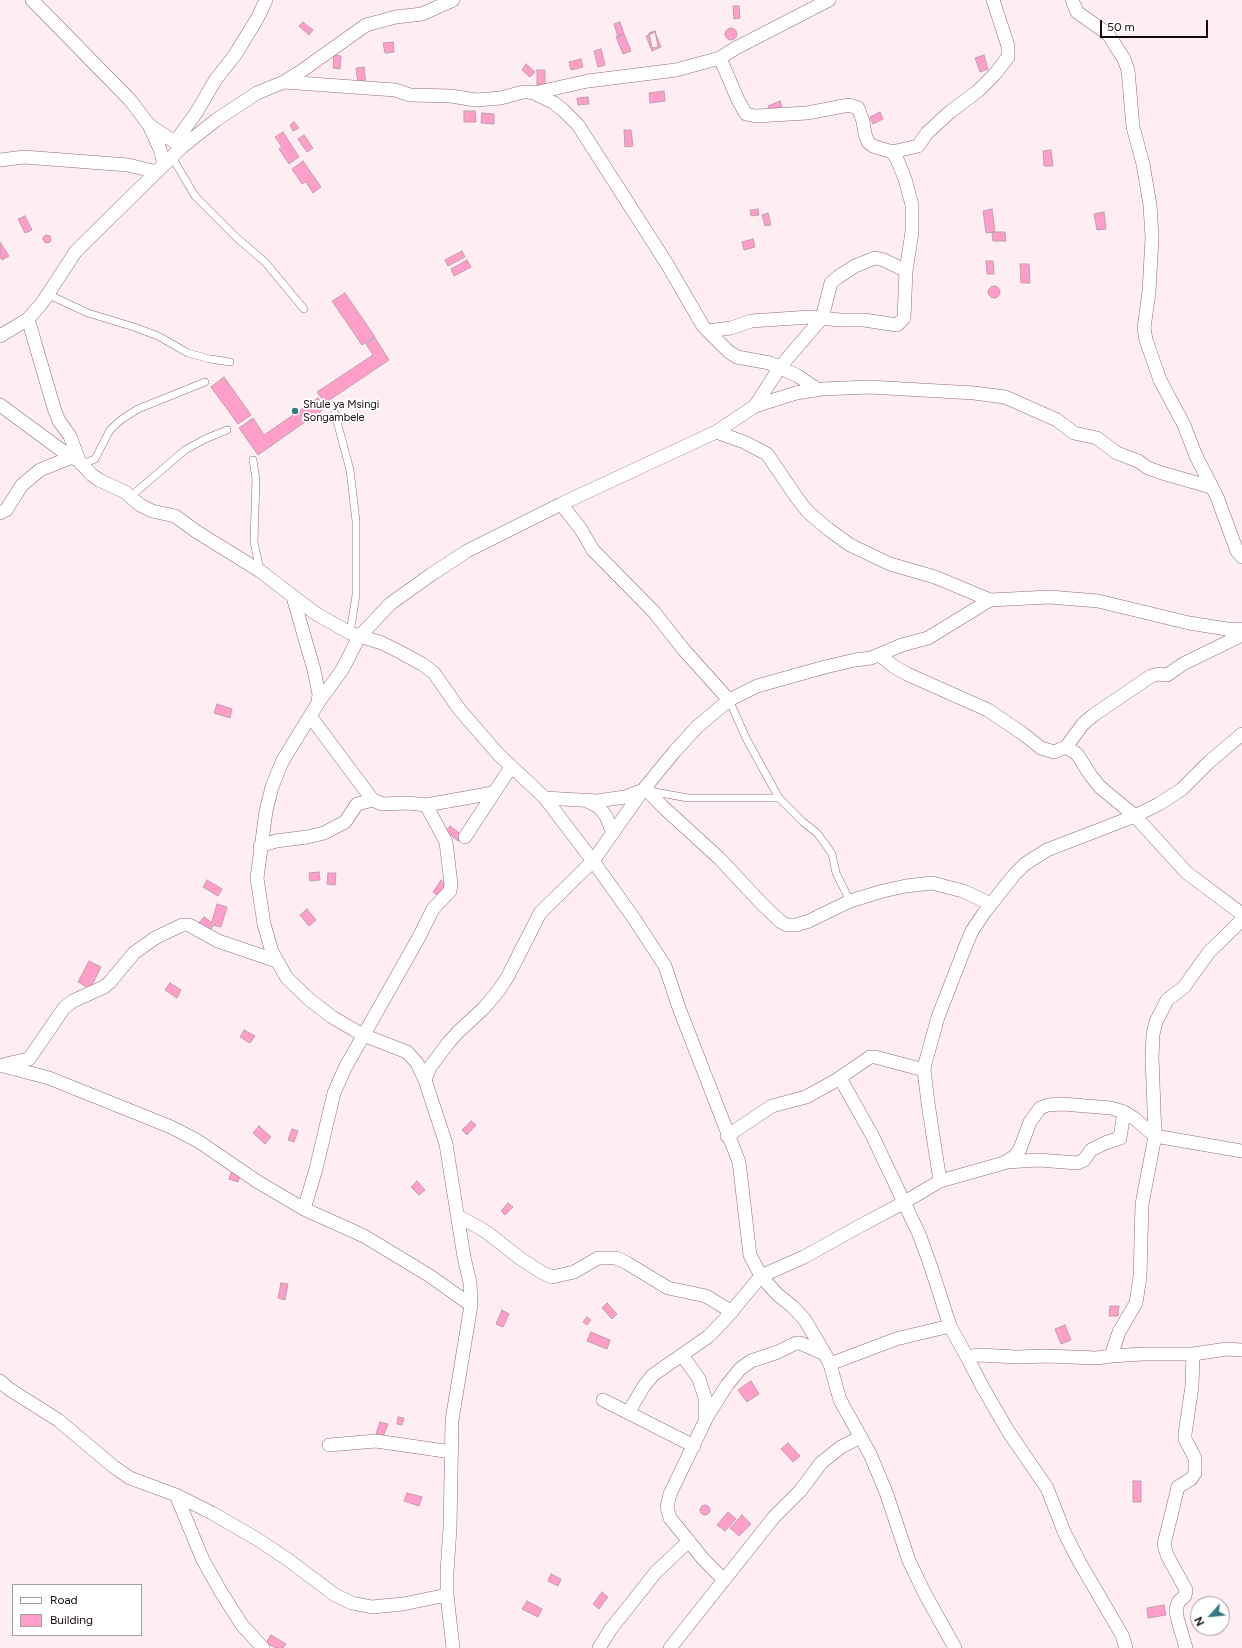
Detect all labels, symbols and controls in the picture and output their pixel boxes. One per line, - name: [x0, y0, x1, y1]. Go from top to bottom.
- scale bar: [1102, 12, 1210, 38]
- text: 50 m: [1107, 20, 1135, 34]
- place label: Shule ya Msingi Songambele: [303, 398, 379, 424]
- marker: Shule ya Msingi Songambele: [290, 406, 300, 416]
- legend: [12, 1584, 142, 1636]
- text: Road: [50, 1593, 78, 1607]
- north arrow: [1190, 1596, 1230, 1636]
- text: Building: [50, 1613, 93, 1627]
- text: N: [1192, 1614, 1207, 1628]

